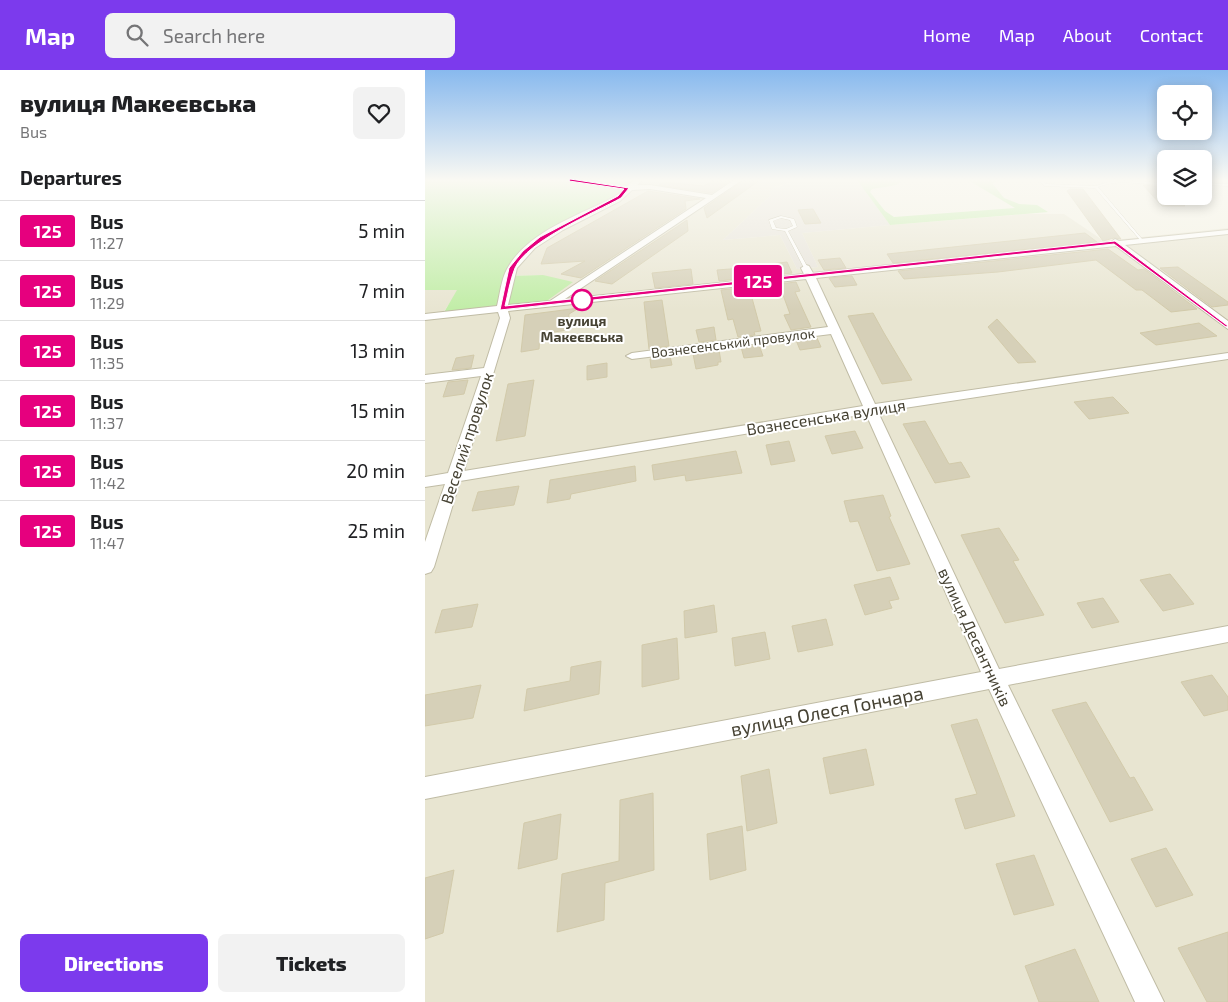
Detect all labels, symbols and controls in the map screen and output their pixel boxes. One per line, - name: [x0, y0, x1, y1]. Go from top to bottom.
- search box: [105, 13, 455, 58]
- text: Map: [25, 21, 75, 50]
- icon: search: [123, 21, 151, 49]
- text: Search here: [163, 24, 265, 47]
- text: Home: [923, 24, 971, 46]
- text: Map: [999, 24, 1035, 46]
- text: About: [1063, 24, 1112, 46]
- text: Contact: [1140, 24, 1203, 46]
- map controls: [1157, 85, 1212, 205]
- button: locate: [1157, 85, 1212, 140]
- button: heart: [353, 87, 405, 139]
- text: вулиця Макеєвська: [20, 88, 256, 117]
- text: Bus: [20, 122, 47, 141]
- button: layers: [1157, 150, 1212, 205]
- text: Departures: [20, 166, 122, 189]
- text: Bus: [90, 210, 124, 233]
- text: 5 min: [358, 219, 405, 242]
- text: 125: [33, 220, 62, 242]
- text: 11:27: [90, 233, 124, 252]
- line badge: 125: [729, 265, 787, 297]
- text: Bus: [90, 270, 124, 293]
- text: 125: [744, 270, 772, 292]
- text: 7 min: [359, 279, 405, 302]
- text: 125: [33, 280, 62, 302]
- marker: вулиця Макеєвська: [571, 289, 593, 311]
- text: 11:29: [90, 293, 125, 312]
- place label: вулиця Макеєвська: [541, 312, 623, 345]
- street label: Вознесенський провулок: [650, 324, 816, 361]
- text: Bus: [90, 330, 124, 353]
- text: 13 min: [350, 339, 405, 362]
- text: 125: [33, 340, 62, 362]
- text: 11:35: [90, 353, 124, 372]
- street label: Веселий провулок: [436, 369, 498, 506]
- text: Bus: [90, 390, 124, 413]
- street label: Вознесенська вулиця: [745, 395, 907, 439]
- text: 15 min: [351, 399, 405, 422]
- text: 125: [33, 400, 62, 422]
- text: 11:37: [90, 413, 124, 432]
- text: Bus: [90, 450, 124, 473]
- text: 20 min: [346, 459, 405, 482]
- text: 125: [33, 460, 62, 482]
- text: 11:42: [90, 473, 125, 492]
- text: Bus: [90, 510, 124, 533]
- text: 25 min: [348, 519, 405, 542]
- text: 125: [33, 520, 62, 542]
- text: 11:47: [90, 533, 125, 552]
- street label: вулиця Десантників: [934, 565, 1016, 709]
- street label: вулиця Олеся Гончара: [729, 681, 925, 741]
- button: Directions: [20, 934, 208, 992]
- button: Tickets: [218, 934, 405, 992]

